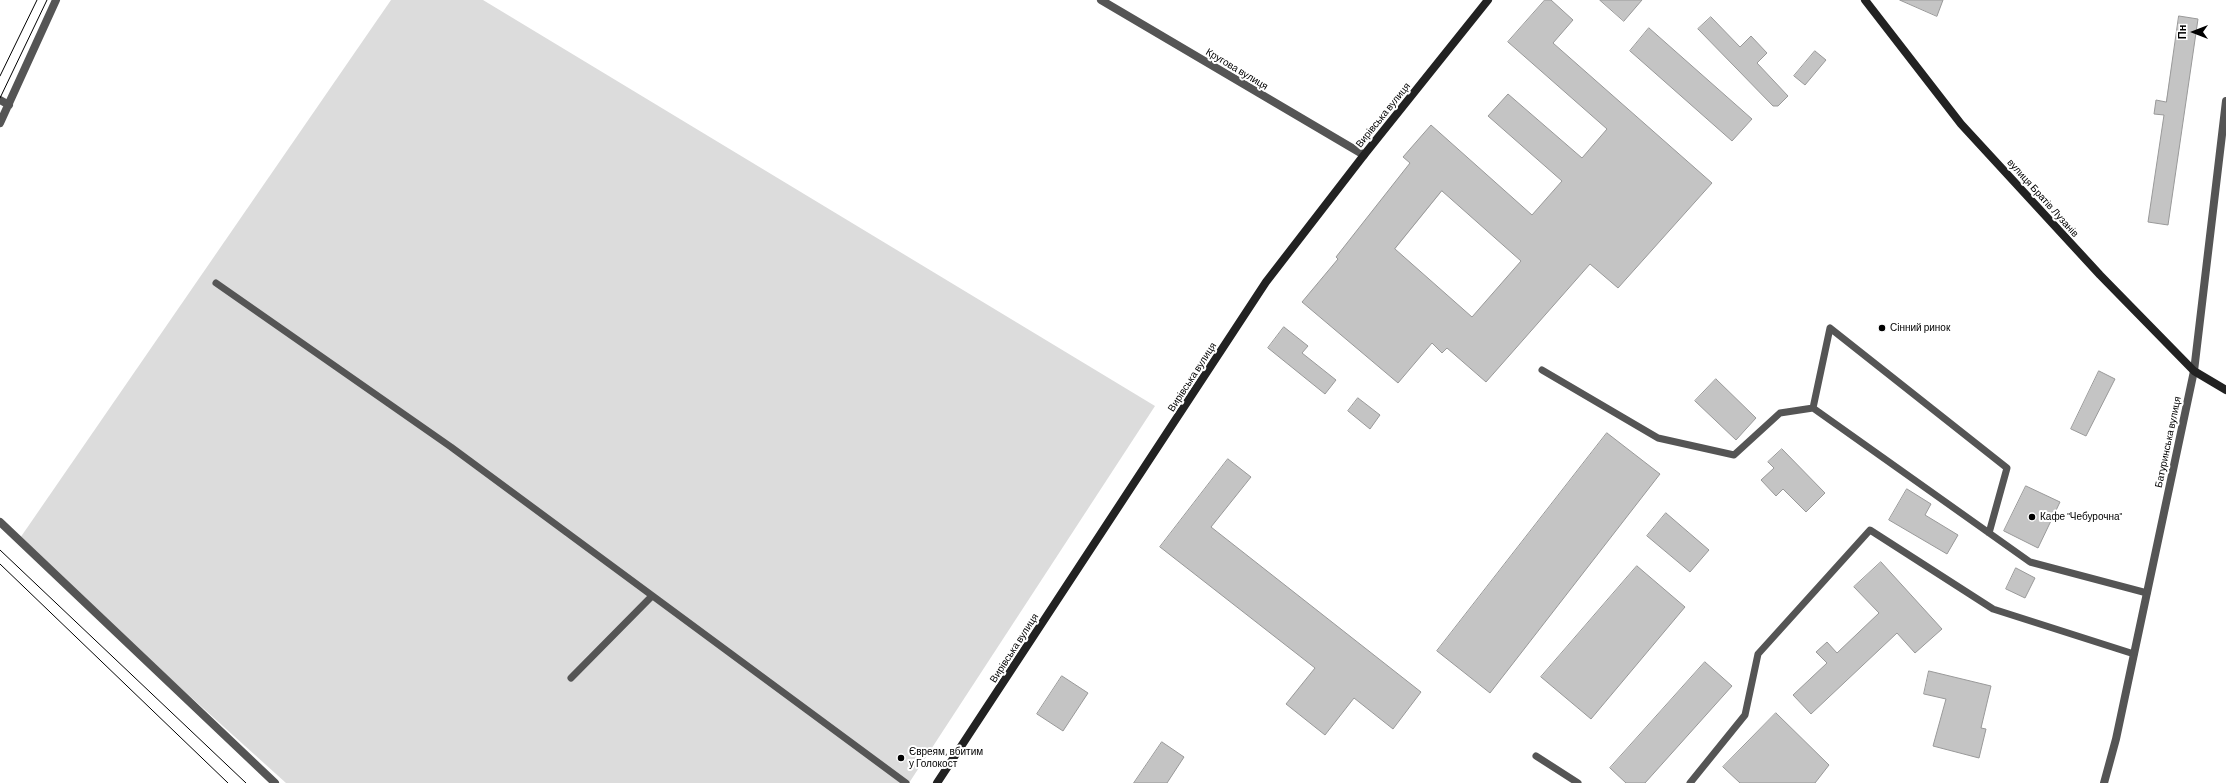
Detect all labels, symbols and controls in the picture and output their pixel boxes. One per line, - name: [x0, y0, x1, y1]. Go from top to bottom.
- north arrow: [2174, 12, 2214, 52]
- text: Пн: [2175, 25, 2188, 39]
- street label: Кругова вулиця: [1204, 46, 1270, 92]
- street label: Вирівська вулиця: [1353, 80, 1413, 150]
- street label: вулиця Братів Лузанів: [2005, 156, 2081, 240]
- place label: Сінний ринок: [1890, 322, 1950, 334]
- marker: Сінний ринок: [1877, 323, 1887, 333]
- street label: Вирівська вулиця: [1165, 340, 1219, 414]
- street label: Батуринська вулиця: [2152, 395, 2184, 489]
- place label: Кафе "Чебурочна": [2040, 511, 2122, 523]
- marker: Кафе "Чебурочна": [2027, 512, 2037, 522]
- street label: Вирівська вулиця: [987, 611, 1041, 685]
- place label: Євреям, вбитим у Голокост: [909, 746, 983, 770]
- marker: Євреям, вбитим у Голокост: [896, 753, 906, 763]

